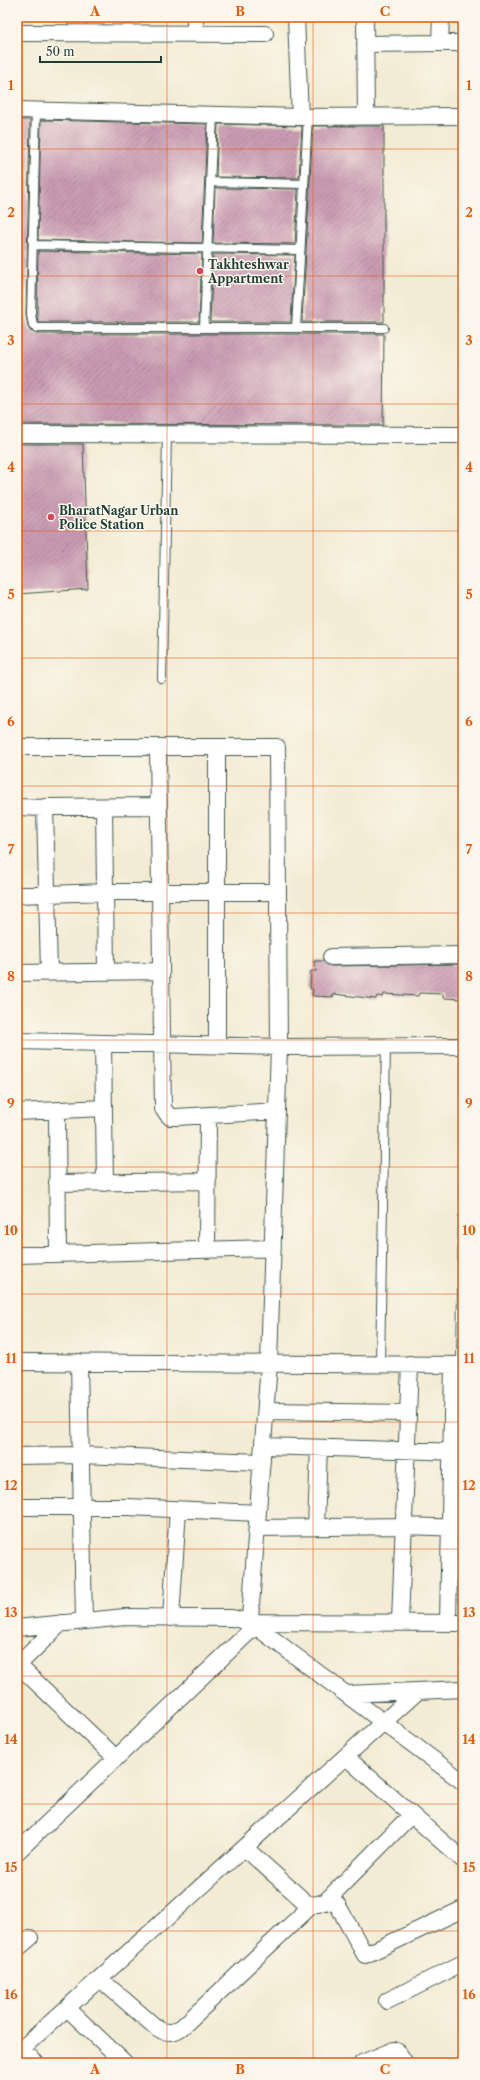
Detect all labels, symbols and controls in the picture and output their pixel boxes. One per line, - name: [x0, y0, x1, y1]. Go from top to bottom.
- text: A: [89, 3, 101, 19]
- text: B: [235, 3, 245, 19]
- text: C: [380, 3, 390, 19]
- scale bar: [40, 38, 161, 64]
- text: 50 m: [46, 44, 75, 59]
- text: 1: [8, 77, 14, 93]
- text: 1: [466, 77, 472, 93]
- text: 2: [7, 204, 15, 220]
- text: 2: [465, 204, 473, 220]
- place label: Takhteshwar Appartment: [207, 257, 289, 286]
- marker: Takhteshwar Appartment: [195, 266, 205, 276]
- text: 3: [7, 332, 15, 348]
- text: 3: [465, 332, 473, 348]
- text: 4: [7, 459, 15, 475]
- text: 4: [465, 459, 473, 475]
- place label: BharatNagar Urban Police Station: [59, 503, 179, 532]
- marker: BharatNagar Urban Police Station: [46, 512, 56, 522]
- text: 5: [7, 586, 15, 602]
- text: 5: [465, 586, 473, 602]
- text: 6: [7, 713, 15, 729]
- text: 6: [465, 713, 473, 729]
- text: 7: [8, 841, 15, 857]
- text: 7: [466, 841, 473, 857]
- text: 8: [7, 968, 15, 984]
- text: 8: [465, 968, 473, 984]
- text: 9: [7, 1095, 15, 1111]
- text: 9: [465, 1095, 473, 1111]
- text: 10: [4, 1222, 18, 1238]
- text: 10: [462, 1222, 476, 1238]
- text: 11: [5, 1350, 17, 1366]
- text: 11: [463, 1350, 475, 1366]
- text: 12: [4, 1477, 18, 1493]
- text: 12: [462, 1477, 476, 1493]
- text: 13: [4, 1604, 18, 1620]
- text: 13: [462, 1604, 476, 1620]
- text: 14: [4, 1731, 18, 1747]
- text: 14: [462, 1731, 476, 1747]
- text: 15: [4, 1859, 18, 1875]
- text: 15: [462, 1859, 476, 1875]
- text: 16: [4, 1986, 18, 2002]
- text: 16: [462, 1986, 476, 2002]
- text: A: [89, 2061, 101, 2077]
- text: B: [235, 2061, 245, 2077]
- text: C: [380, 2061, 390, 2077]

